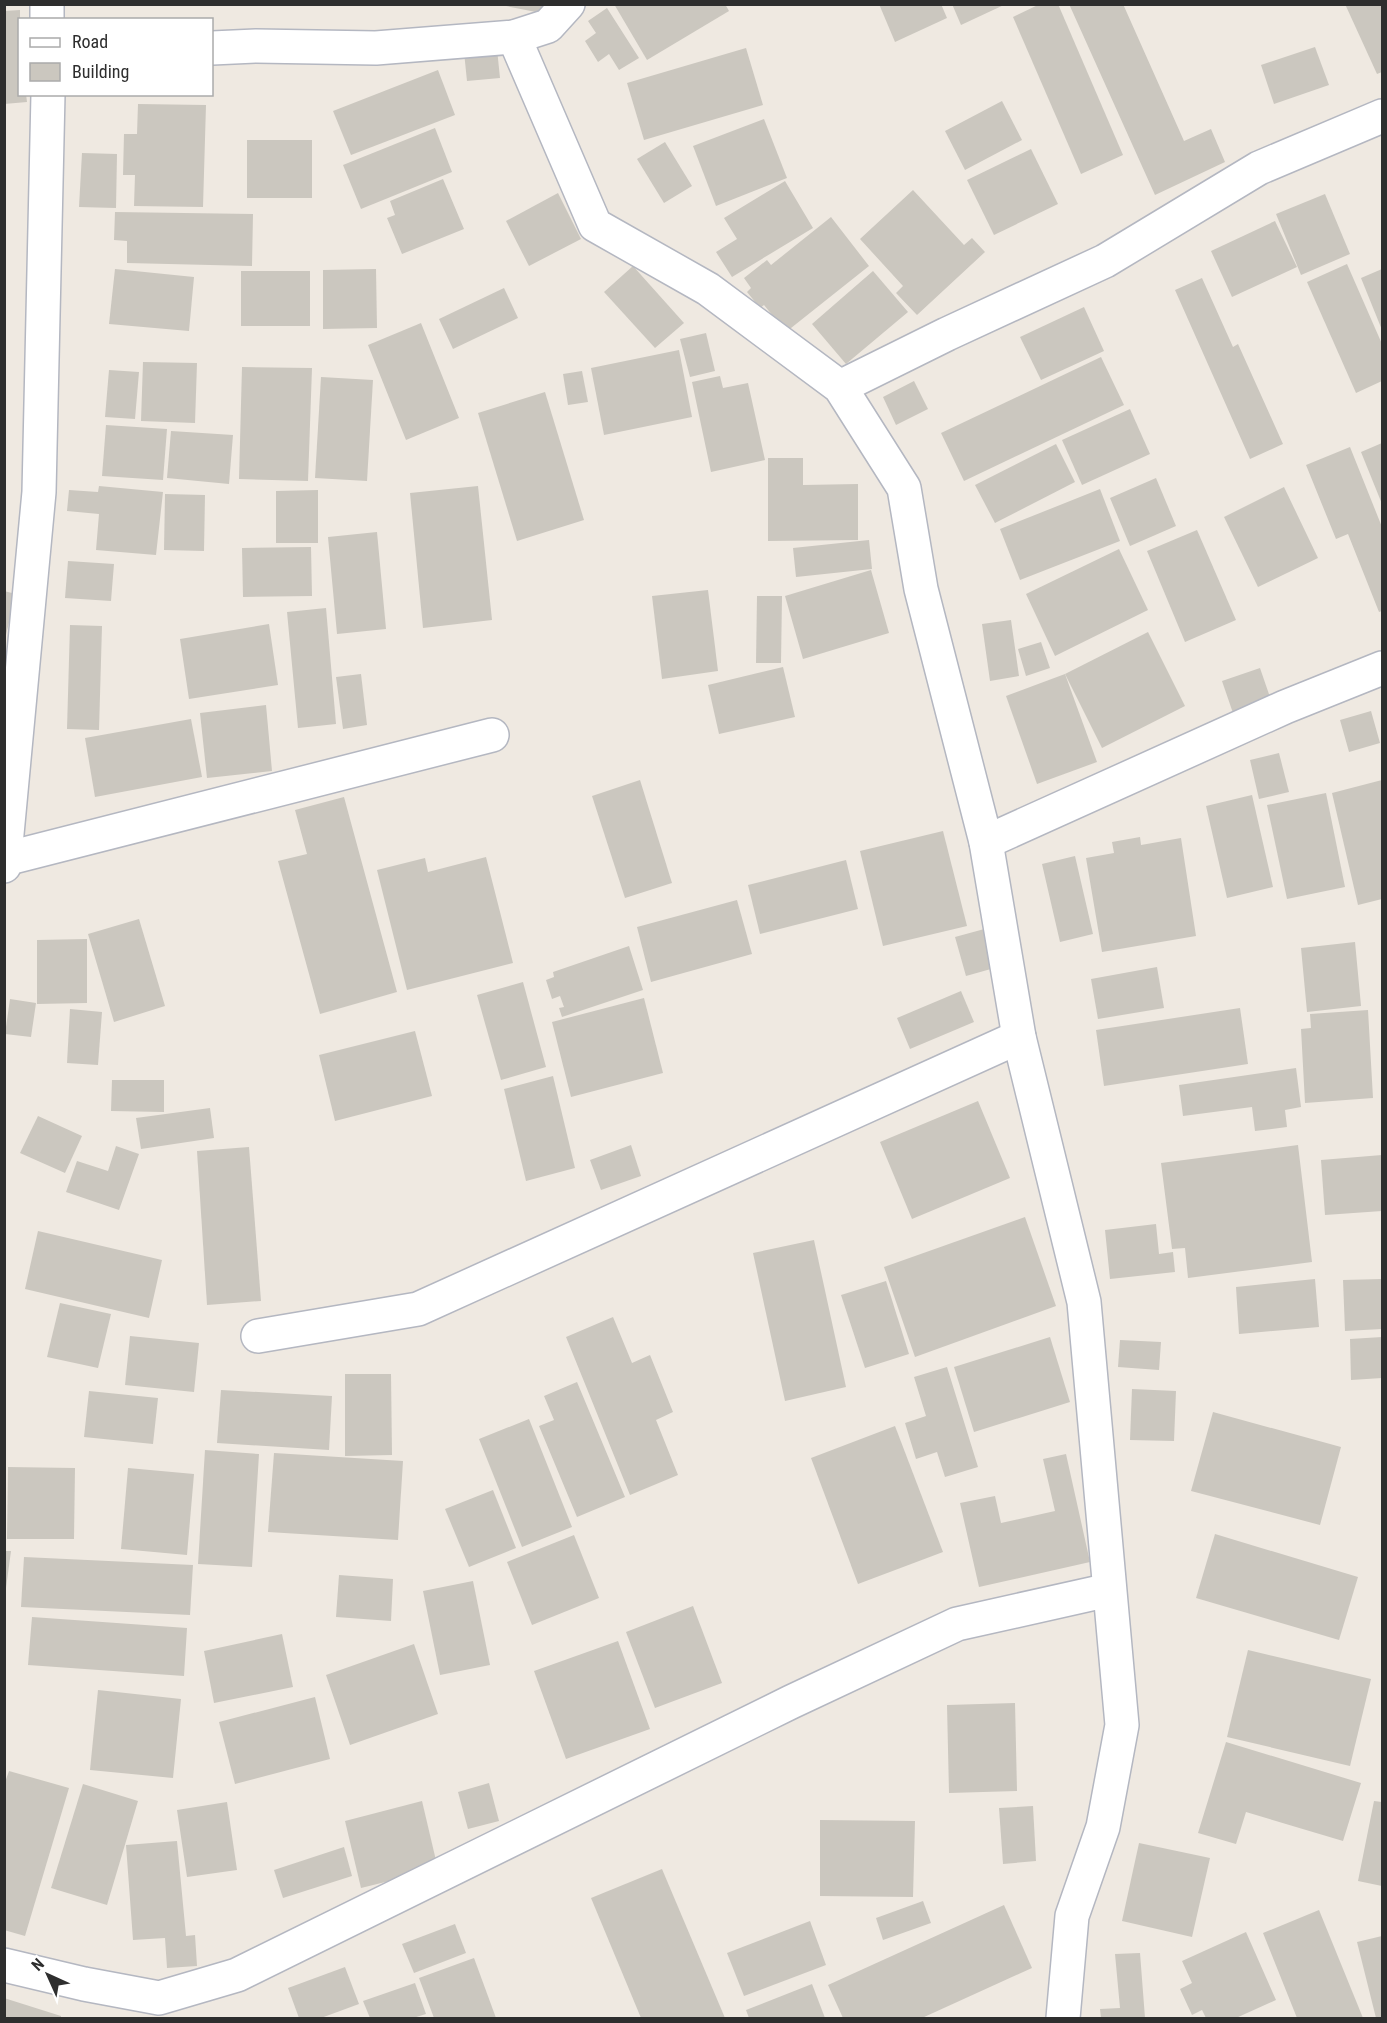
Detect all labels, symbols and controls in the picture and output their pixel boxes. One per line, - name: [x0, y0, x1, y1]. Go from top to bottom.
- legend: [18, 18, 213, 96]
- text: Road: [72, 31, 108, 52]
- text: Building: [72, 61, 129, 82]
- north arrow: [18, 1945, 78, 2005]
- text: N: [28, 1955, 48, 1975]

